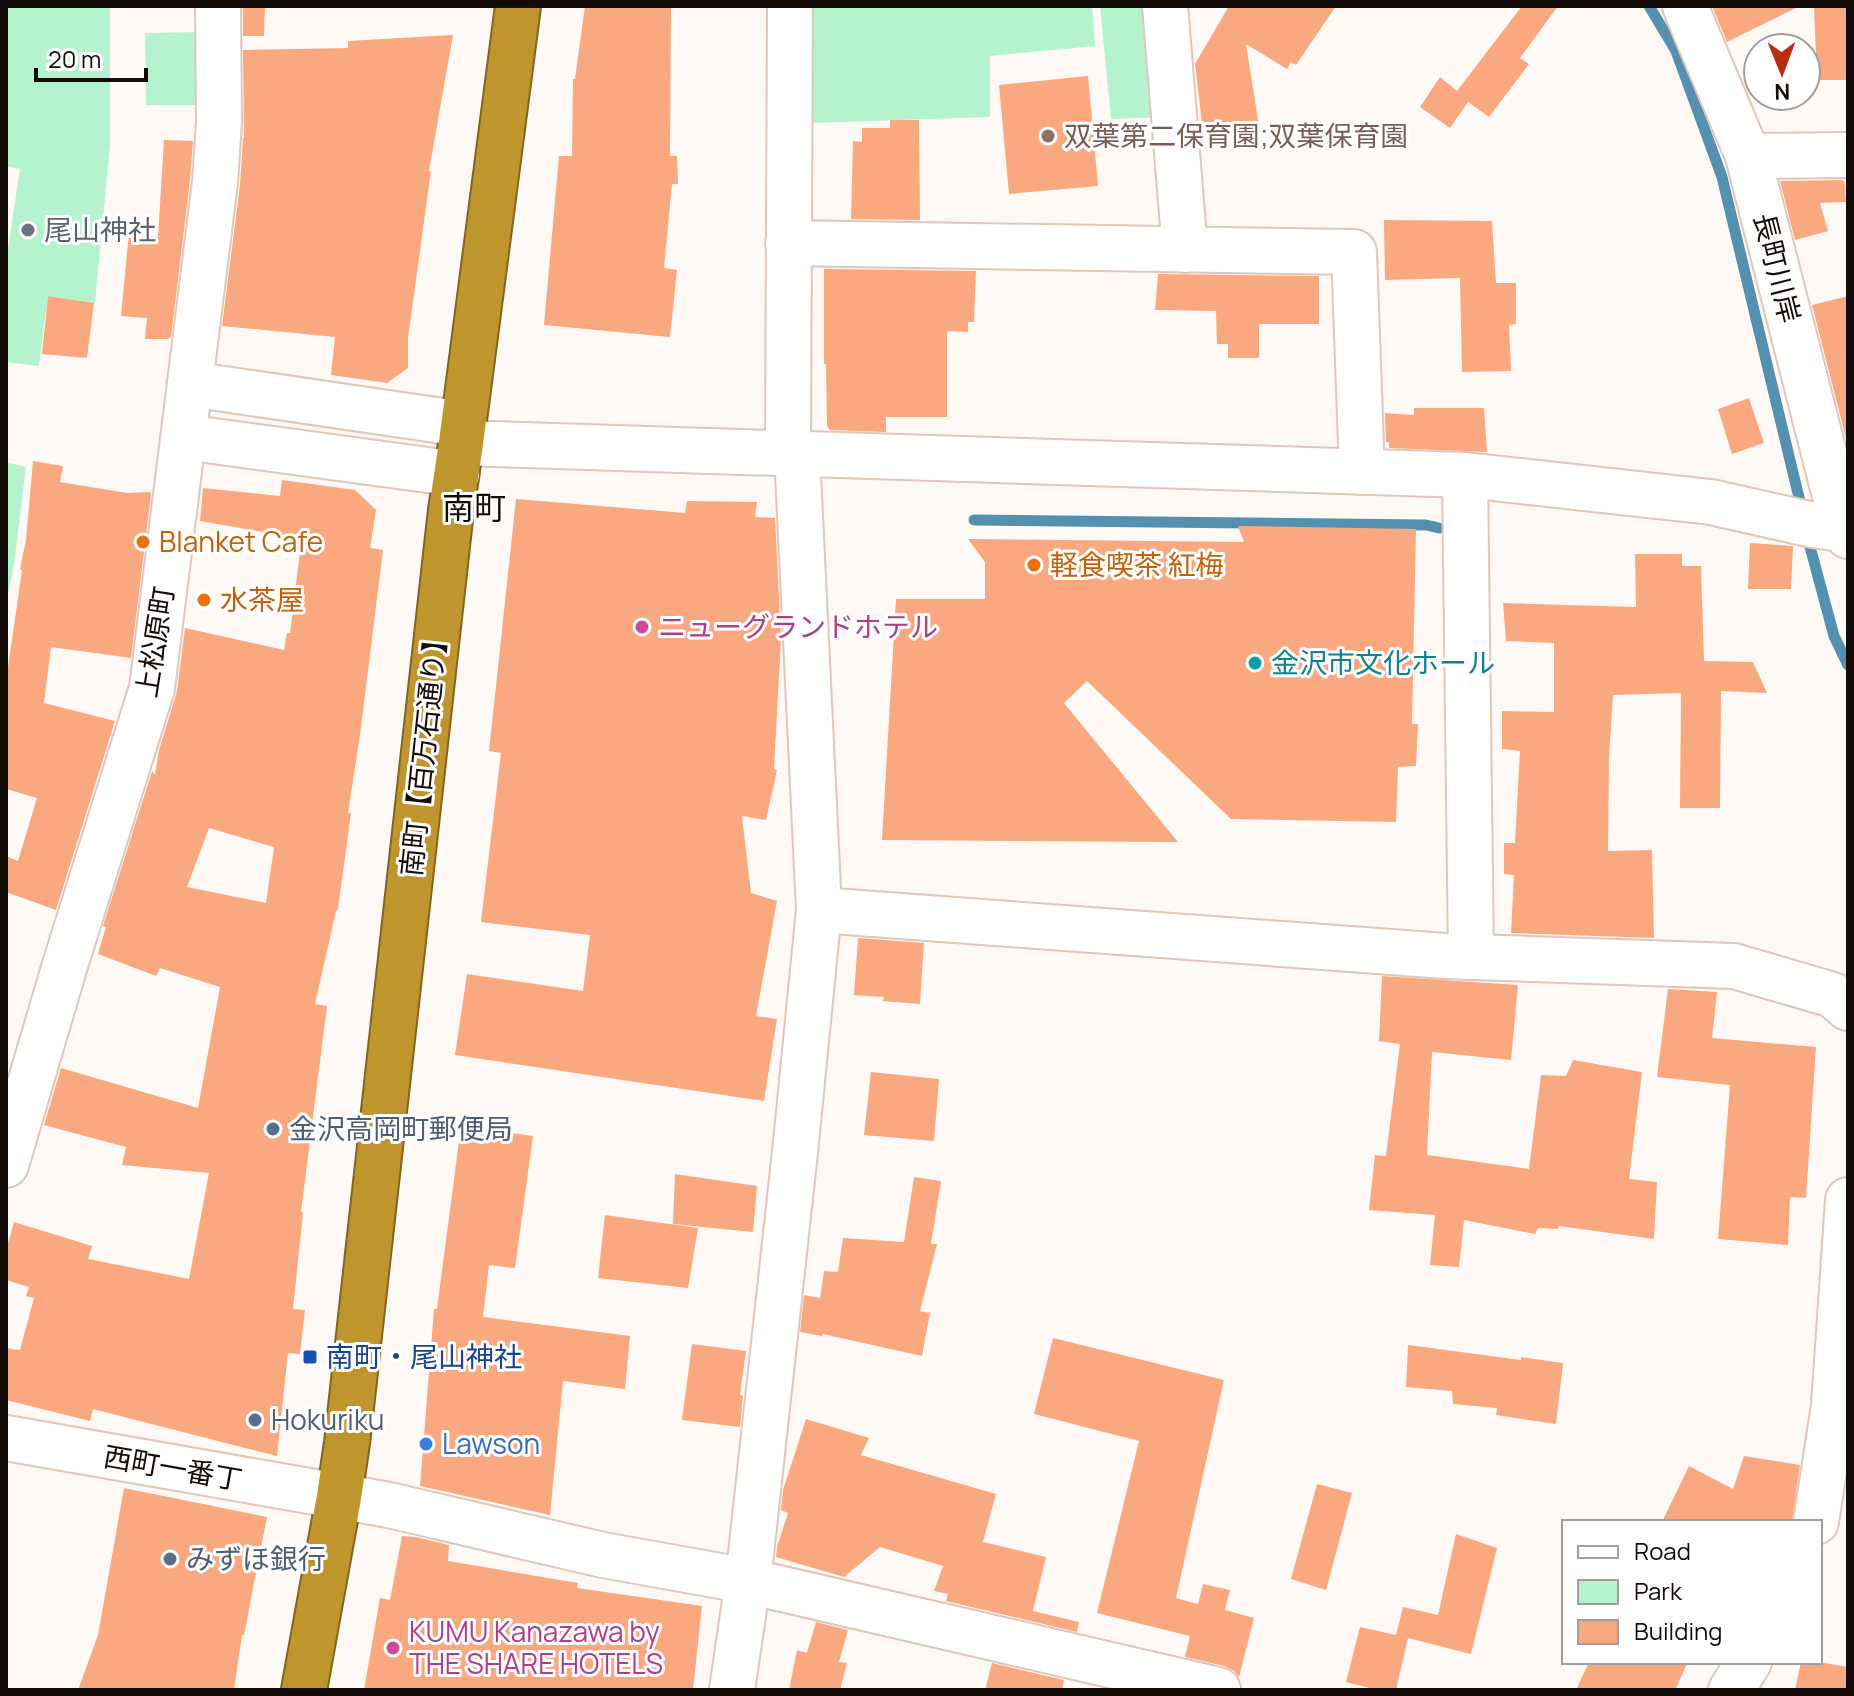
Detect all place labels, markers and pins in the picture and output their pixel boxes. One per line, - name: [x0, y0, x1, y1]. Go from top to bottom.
- place label: 双葉第二保育園;双葉保育園: [1064, 116, 1409, 154]
- marker: 双葉第二保育園;双葉保育園: [1039, 127, 1057, 145]
- place label: 尾山神社: [44, 210, 156, 248]
- marker: 尾山神社: [19, 221, 37, 239]
- place label: Blanket Cafe: [159, 522, 323, 560]
- marker: Blanket Cafe: [134, 533, 152, 551]
- place label: 軽食喫茶 紅梅: [1050, 545, 1224, 583]
- marker: 軽食喫茶 紅梅: [1025, 556, 1043, 574]
- place label: 水茶屋: [220, 580, 304, 618]
- marker: 水茶屋: [195, 591, 213, 609]
- place label: ニューグランドホテル: [658, 607, 938, 645]
- marker: ニューグランドホテル: [633, 618, 651, 636]
- place label: 金沢市文化ホール: [1271, 643, 1495, 681]
- marker: 金沢市文化ホール: [1246, 654, 1264, 672]
- place label: 金沢高岡町郵便局: [289, 1109, 513, 1147]
- marker: 金沢高岡町郵便局: [264, 1120, 282, 1138]
- place label: 南町・尾山神社: [326, 1337, 522, 1375]
- marker: 南町・尾山神社: [301, 1348, 319, 1366]
- place label: Hokuriku: [271, 1400, 384, 1438]
- marker: Hokuriku: [246, 1411, 264, 1429]
- place label: Lawson: [442, 1424, 540, 1462]
- marker: Lawson: [417, 1435, 435, 1453]
- place label: みずほ銀行: [186, 1539, 326, 1577]
- marker: みずほ銀行: [161, 1550, 179, 1568]
- place label: KUMU Kanazawa by THE SHARE HOTELS: [409, 1612, 663, 1682]
- marker: KUMU Kanazawa by THE SHARE HOTELS: [384, 1639, 402, 1657]

